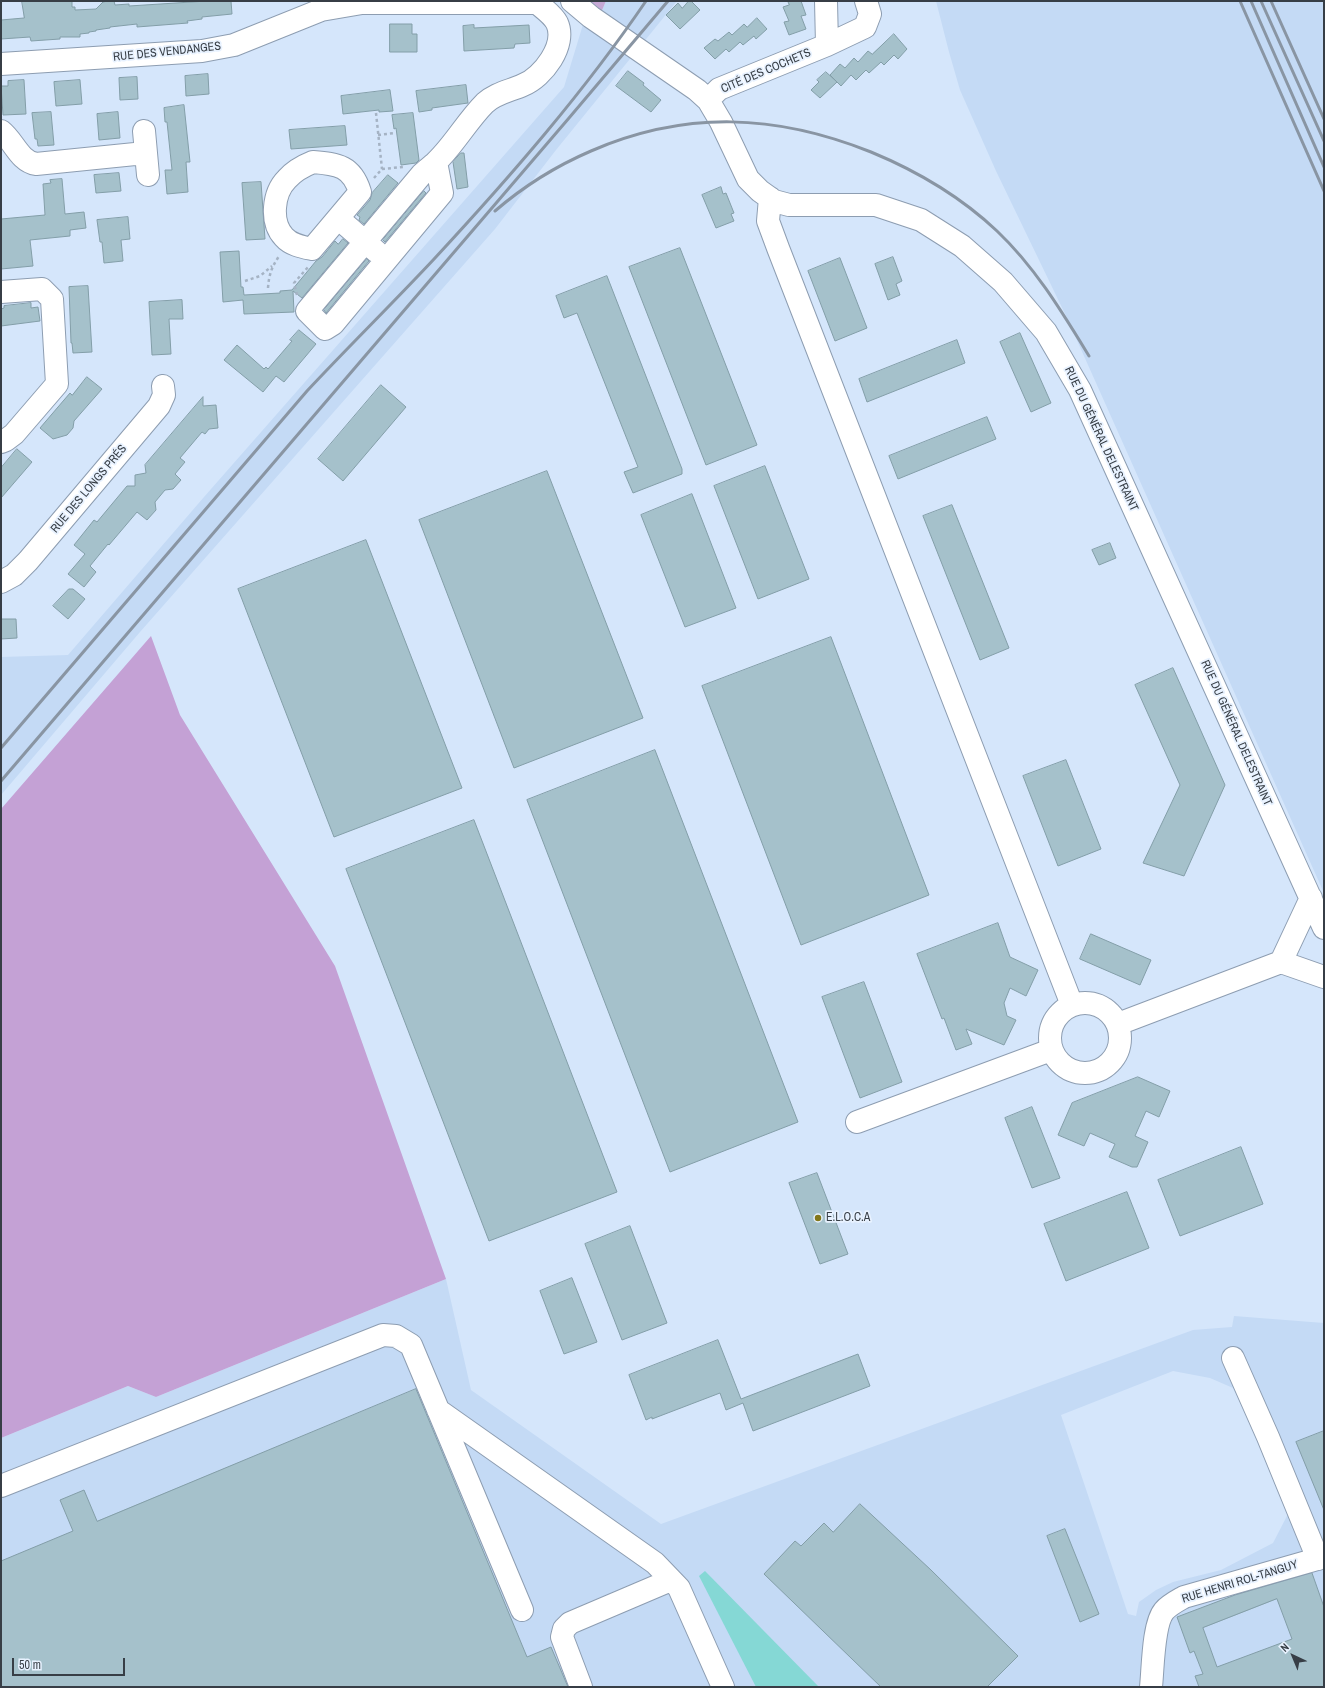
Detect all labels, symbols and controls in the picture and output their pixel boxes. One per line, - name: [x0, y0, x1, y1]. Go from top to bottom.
- street label: RUE DES VENDANGES: [112, 39, 222, 65]
- street label: CITÉ DES COCHETS: [719, 46, 813, 96]
- street label: RUE DU GÉNÉRAL DELESTRAINT: [1061, 364, 1141, 514]
- street label: RUE DES LONGS PRÉS: [48, 442, 130, 536]
- street label: RUE DU GÉNÉRAL DELESTRAINT: [1197, 658, 1275, 808]
- place label: E.L.O.C.A: [826, 1211, 870, 1225]
- marker: E.L.O.C.A: [813, 1213, 823, 1223]
- street label: RUE HENRI ROL-TANGUY: [1180, 1557, 1300, 1607]
- north arrow: [1273, 1636, 1313, 1676]
- text: N: [1277, 1640, 1292, 1655]
- scale bar: [14, 1650, 127, 1676]
- text: 50 m: [19, 1657, 41, 1673]

